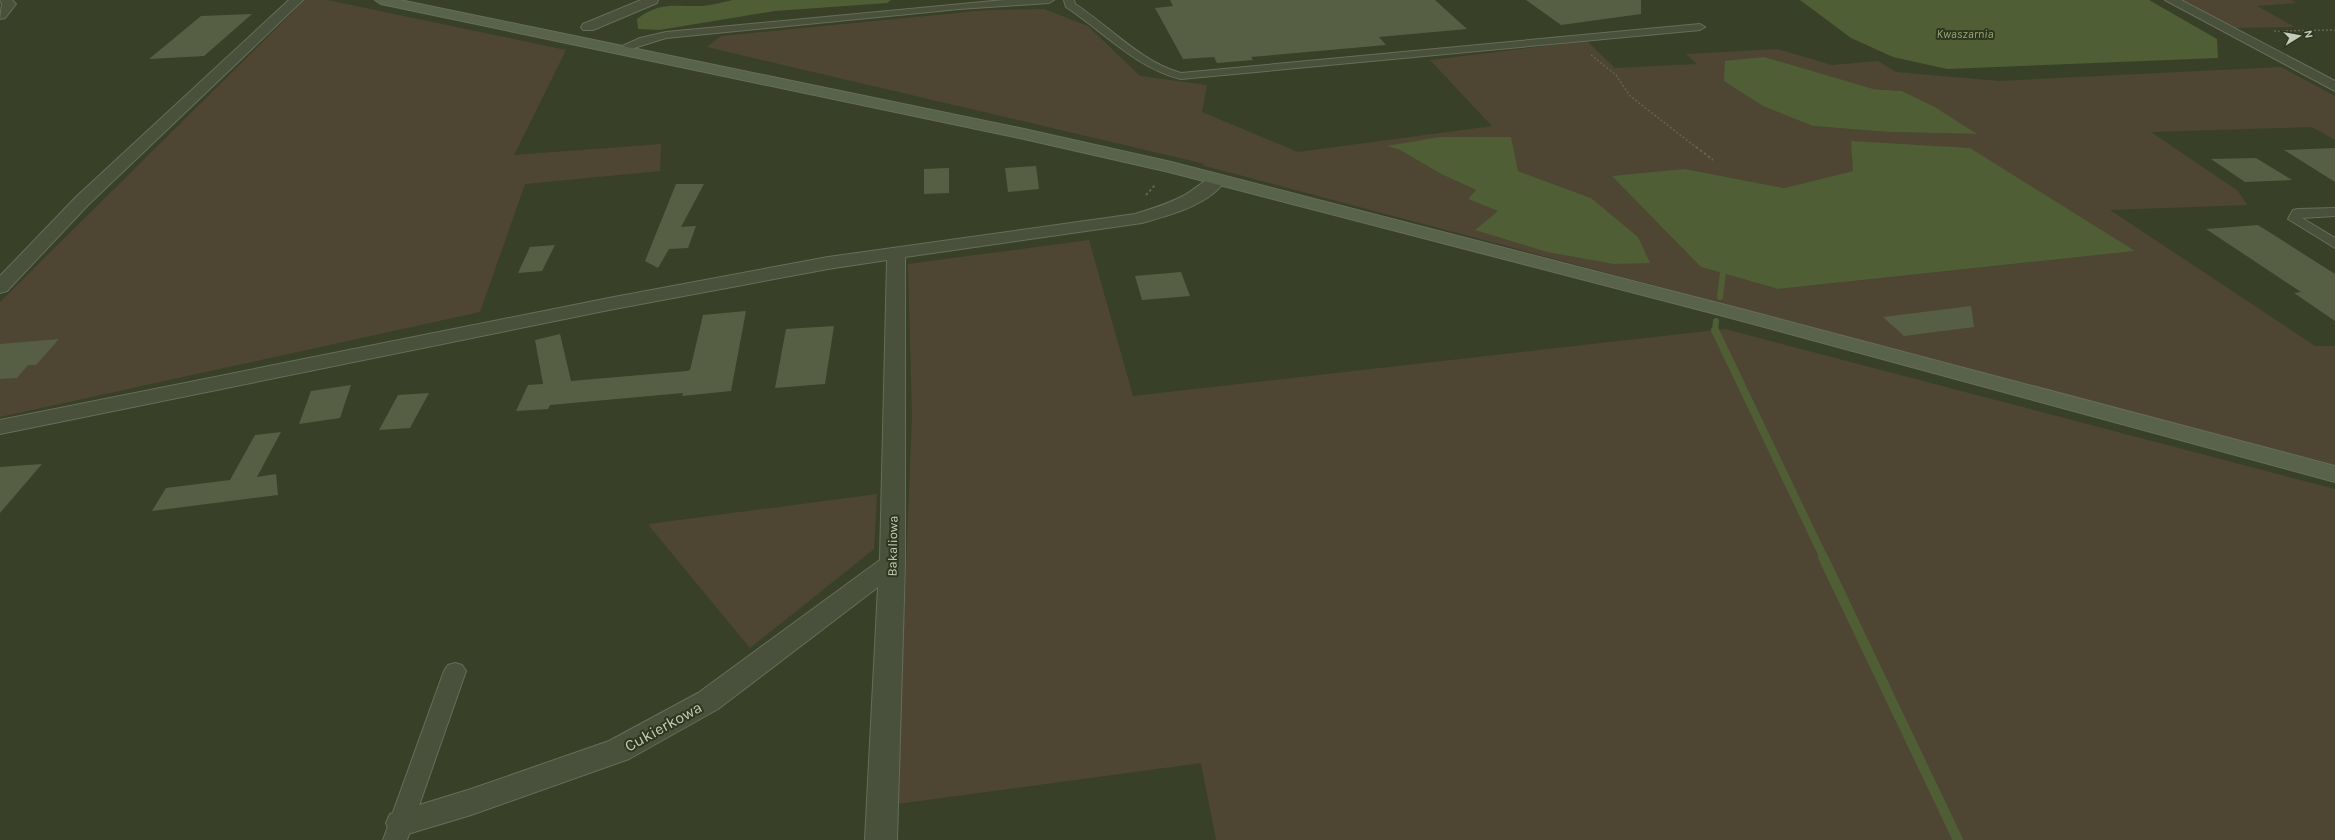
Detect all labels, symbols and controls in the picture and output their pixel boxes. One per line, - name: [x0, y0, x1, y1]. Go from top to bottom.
- north arrow: [2279, 16, 2319, 56]
- water label: Kwaszarnia: [1936, 27, 1994, 41]
- text: N: [2301, 29, 2315, 39]
- street label: Bakaliowa: [884, 515, 901, 577]
- street label: Cukierkowa: [621, 697, 705, 755]

